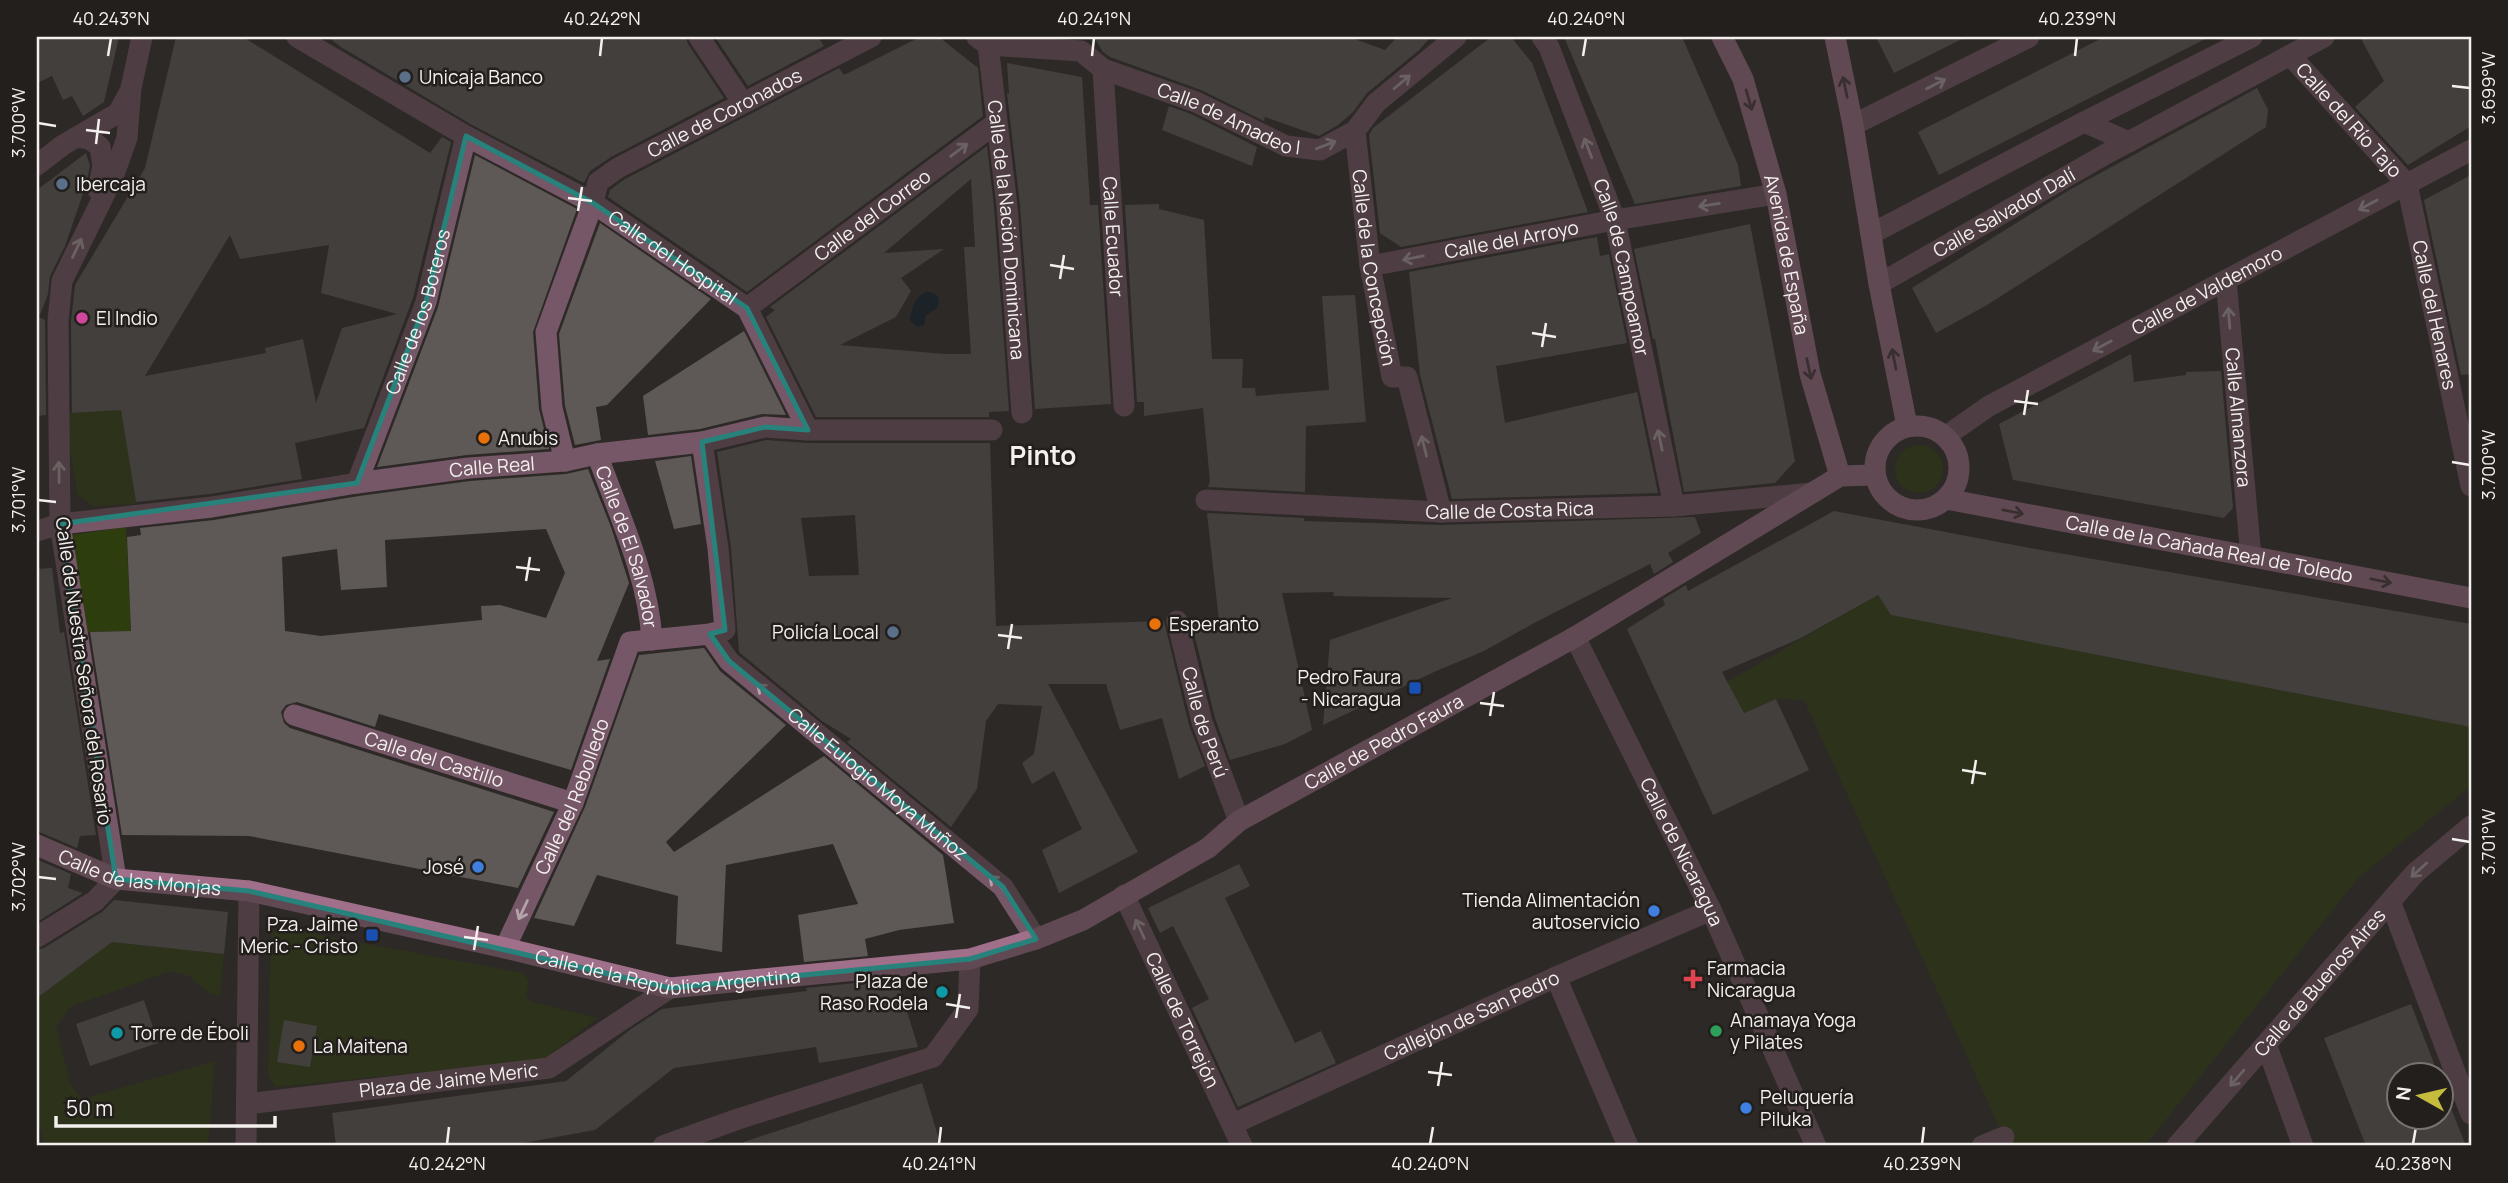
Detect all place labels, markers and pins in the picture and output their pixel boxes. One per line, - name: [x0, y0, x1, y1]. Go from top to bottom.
- place label: Unicaja Banco: [419, 64, 543, 90]
- marker: Unicaja Banco: [397, 69, 413, 85]
- place label: Ibercaja: [76, 171, 146, 197]
- marker: Ibercaja: [54, 176, 70, 192]
- place label: El Indio: [96, 305, 158, 331]
- marker: El Indio: [74, 310, 90, 326]
- place label: Anubis: [498, 425, 558, 451]
- marker: Anubis: [476, 430, 492, 446]
- place label: Esperanto: [1169, 611, 1259, 637]
- marker: Esperanto: [1147, 616, 1163, 632]
- place label: Policía Local: [772, 619, 879, 645]
- marker: Policía Local: [885, 624, 901, 640]
- place label: Pedro Faura - Nicaragua: [1297, 664, 1401, 712]
- marker: Pedro Faura - Nicaragua: [1407, 680, 1423, 696]
- place label: José: [423, 854, 464, 880]
- marker: José: [470, 859, 486, 875]
- place label: Tienda Alimentación autoservicio: [1462, 887, 1640, 935]
- marker: Tienda Alimentación autoservicio: [1646, 903, 1662, 919]
- place label: Pza. Jaime Meric - Cristo: [240, 911, 358, 959]
- marker: Pza. Jaime Meric - Cristo: [364, 927, 380, 943]
- place label: Farmacia Nicaragua: [1707, 955, 1796, 1003]
- place label: Plaza de Raso Rodela: [820, 968, 928, 1016]
- marker: Farmacia Nicaragua: [1685, 971, 1701, 987]
- marker: Plaza de Raso Rodela: [934, 984, 950, 1000]
- place label: Anamaya Yoga y Pilates: [1730, 1007, 1856, 1055]
- place label: Torre de Éboli: [131, 1020, 249, 1046]
- marker: Anamaya Yoga y Pilates: [1708, 1023, 1724, 1039]
- marker: Torre de Éboli: [109, 1025, 125, 1041]
- place label: La Maitena: [313, 1033, 408, 1059]
- marker: La Maitena: [291, 1038, 307, 1054]
- place label: Peluquería Piluka: [1760, 1084, 1854, 1132]
- marker: Peluquería Piluka: [1738, 1100, 1754, 1116]

